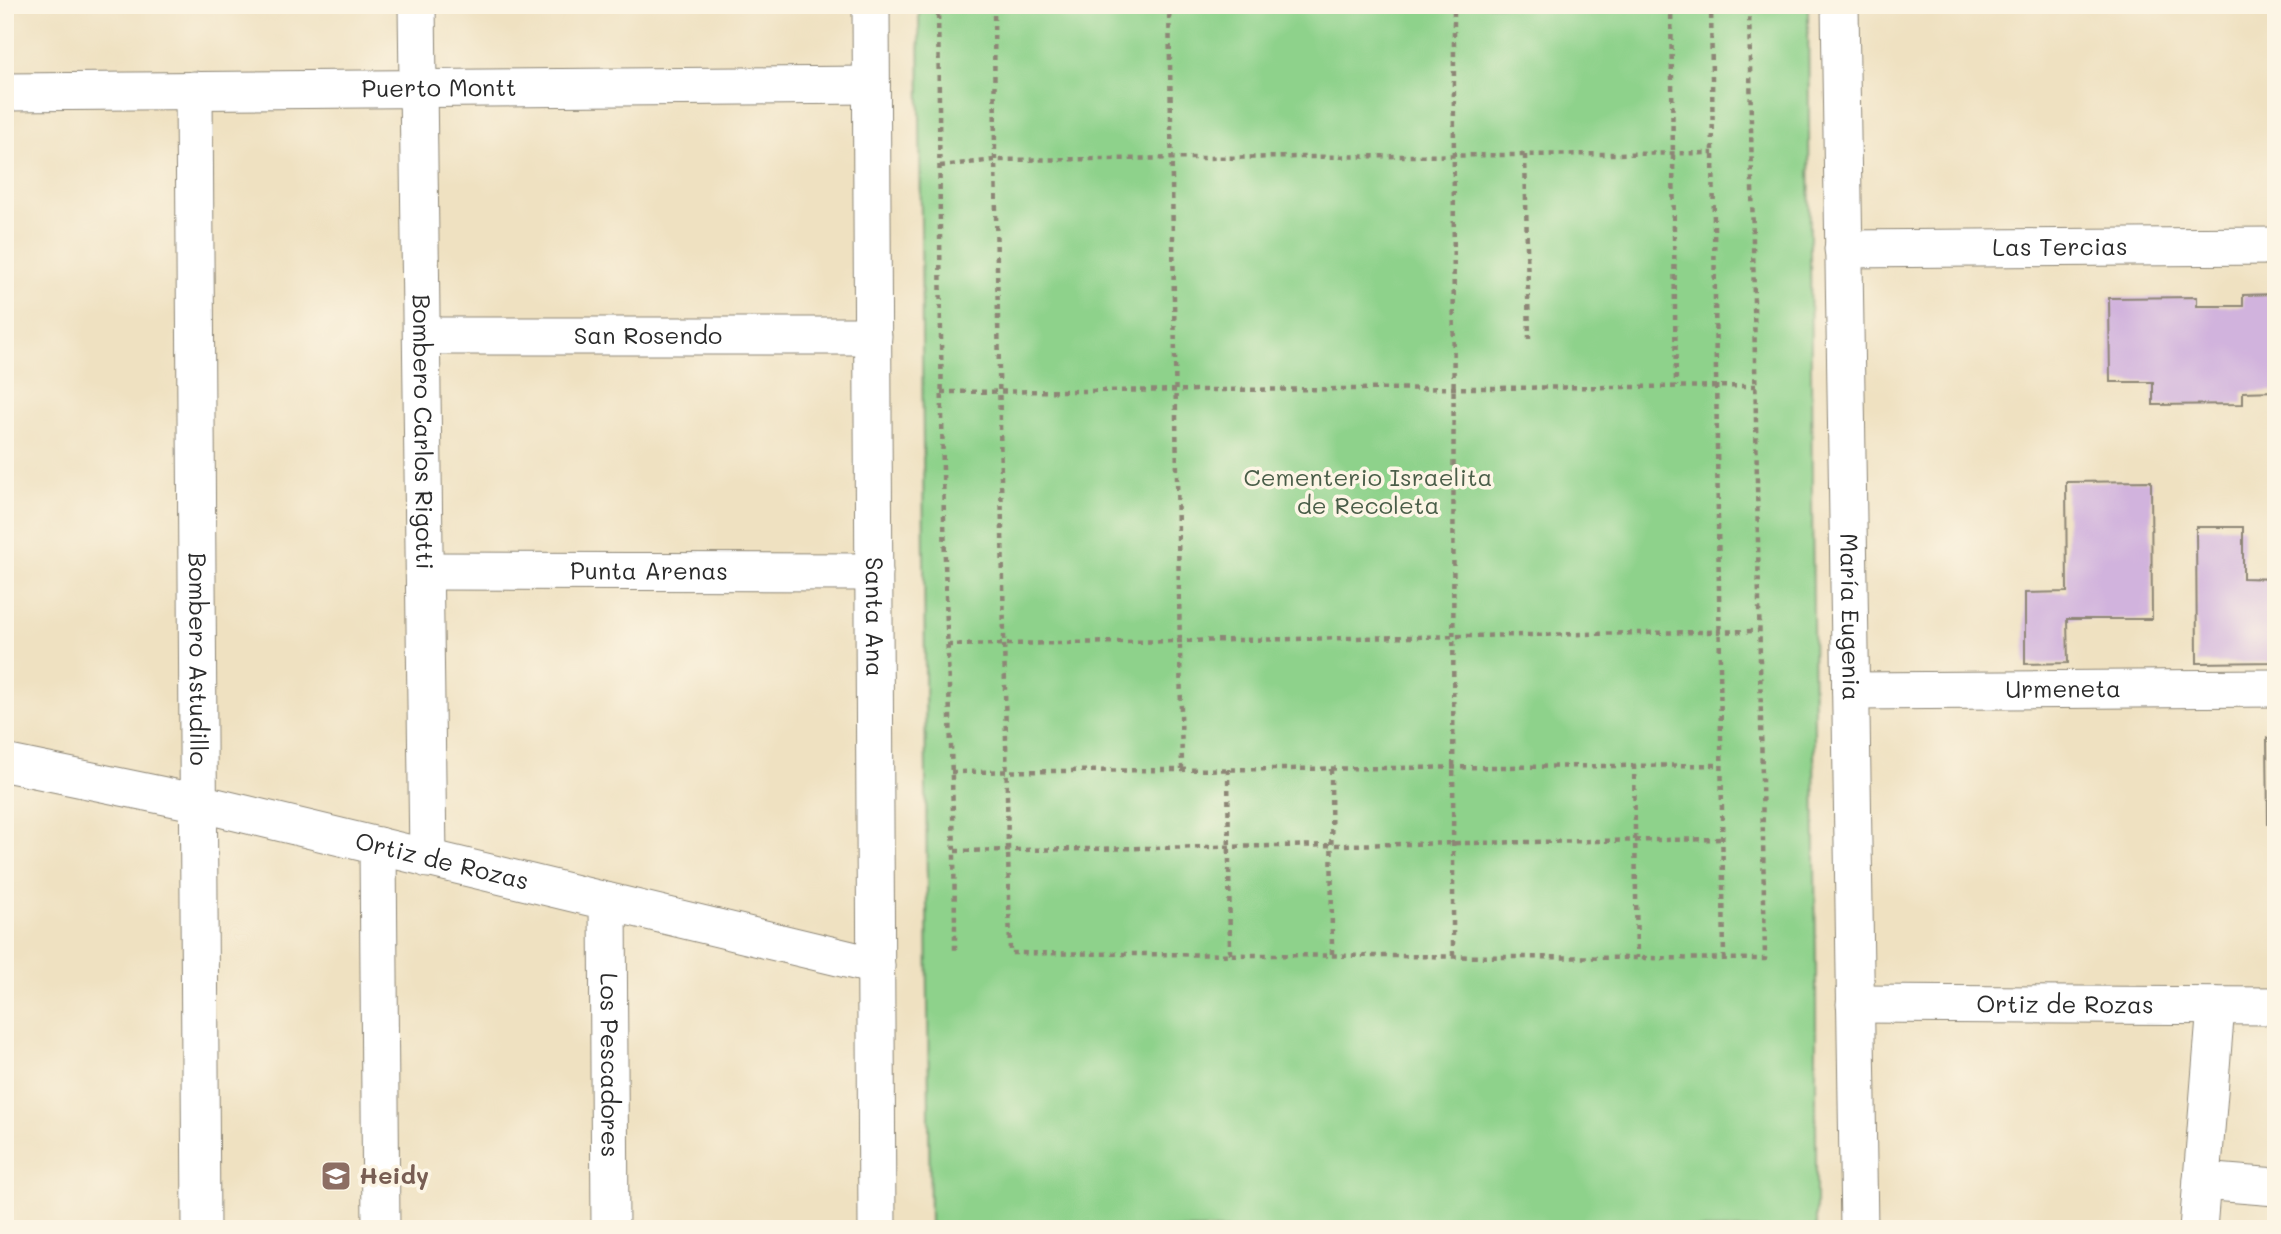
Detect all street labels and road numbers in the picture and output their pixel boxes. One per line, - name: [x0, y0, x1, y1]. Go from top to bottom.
- street label: Puerto Montt: [361, 71, 517, 103]
- street label: Las Tercias: [1992, 230, 2128, 262]
- street label: Bombero Carlos Rigotti: [407, 294, 441, 570]
- street label: San Rosendo: [574, 319, 722, 350]
- street label: María Eugenia: [1834, 533, 1868, 701]
- street label: Bombero Astudillo: [183, 552, 215, 766]
- street label: Punta Arenas: [570, 554, 728, 586]
- street label: Santa Ana: [860, 557, 891, 677]
- street label: Urmeneta: [2005, 672, 2121, 704]
- street label: Ortiz de Rozas: [352, 824, 532, 896]
- street label: Los Pescadores: [594, 973, 627, 1157]
- street label: Ortiz de Rozas: [1976, 988, 2154, 1019]

